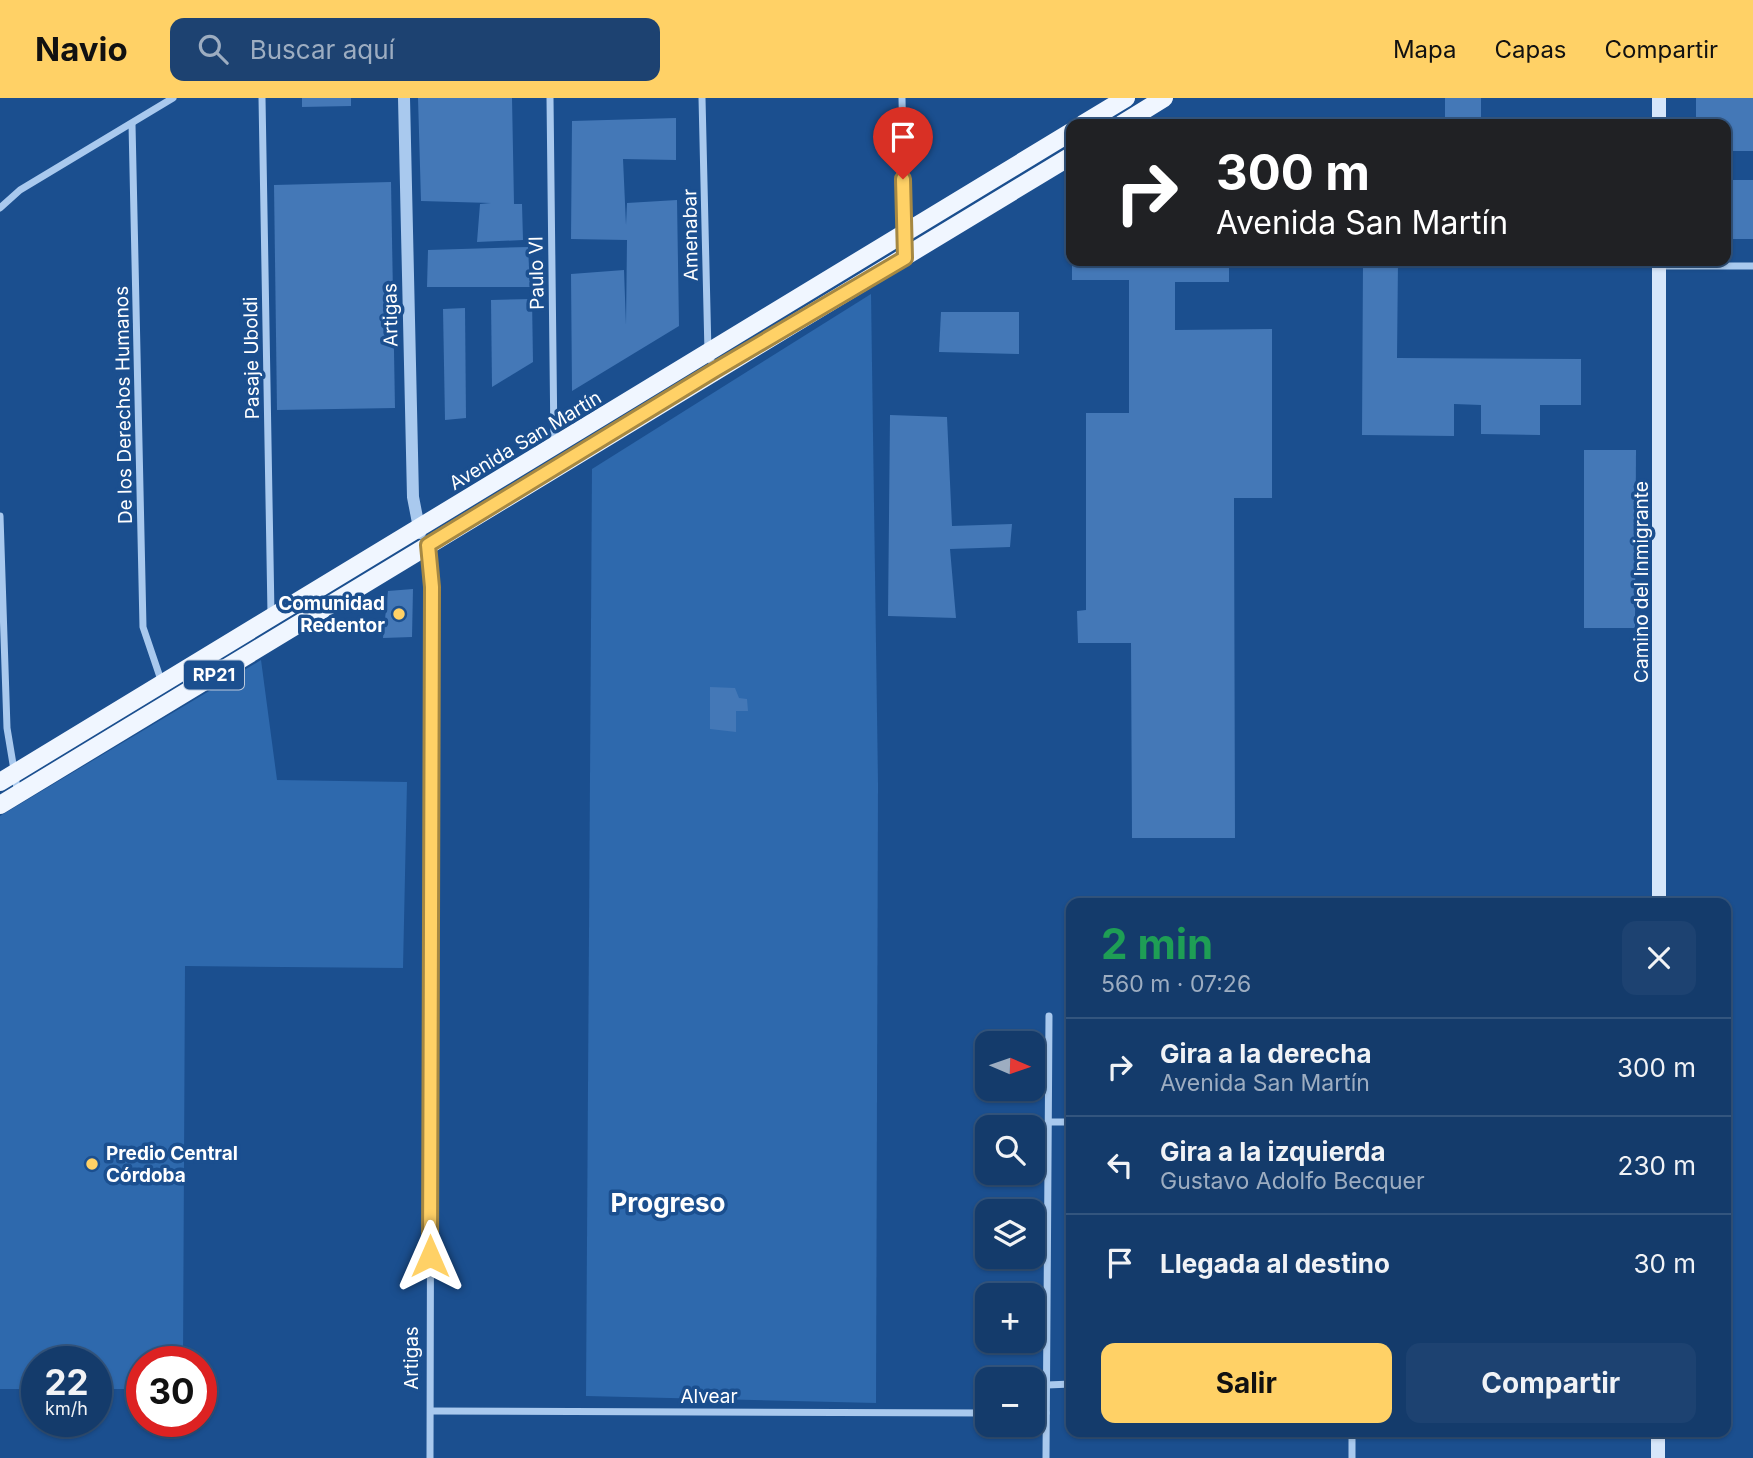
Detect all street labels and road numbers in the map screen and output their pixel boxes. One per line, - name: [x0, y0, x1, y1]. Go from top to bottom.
- street label: Amenabar: [678, 189, 703, 281]
- street label: Paulo VI: [524, 236, 549, 310]
- street label: Artigas: [378, 283, 403, 347]
- street label: De los Derechos Humanos: [110, 286, 137, 524]
- street label: Pasaje Uboldi: [239, 297, 264, 419]
- street label: Avenida San Martín: [445, 386, 606, 495]
- street label: Camino del Inmigrante: [1630, 481, 1653, 683]
- road number: RP21: [184, 660, 244, 690]
- street label: Artigas: [400, 1326, 423, 1390]
- street label: Alvear: [680, 1385, 738, 1408]

